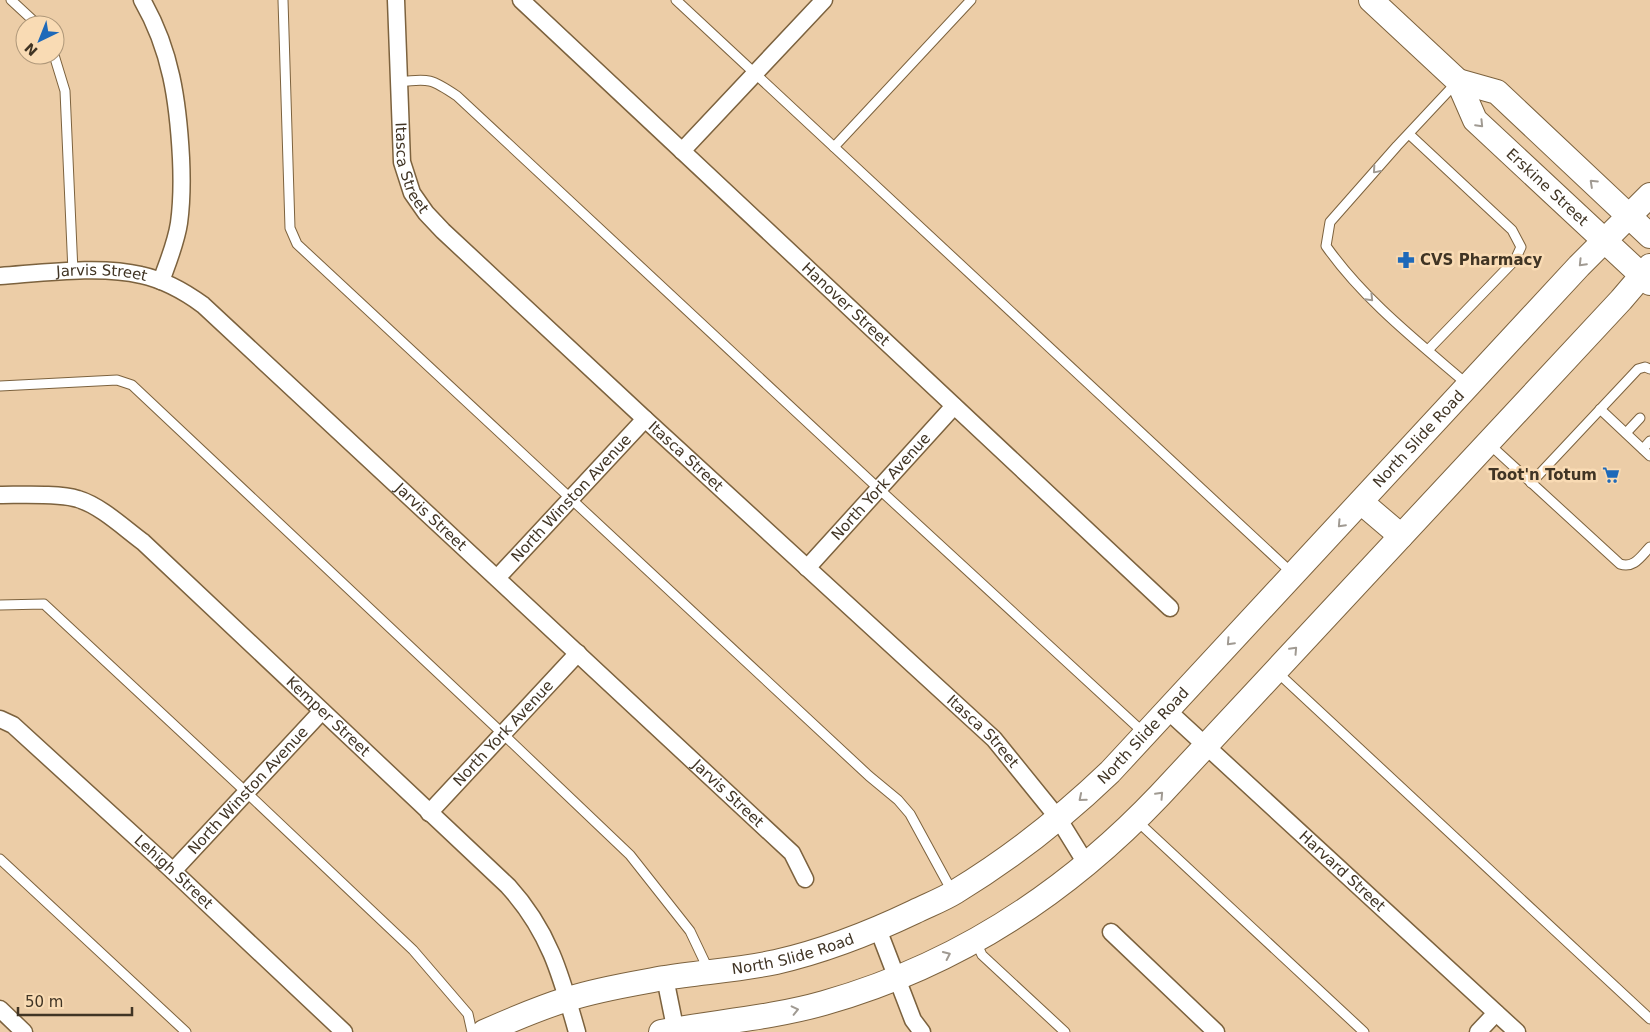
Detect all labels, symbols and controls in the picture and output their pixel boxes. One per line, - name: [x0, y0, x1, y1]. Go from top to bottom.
- north arrow: [15, 15, 65, 65]
- text: N: [21, 40, 41, 59]
- one-way arrow: [1474, 118, 1483, 127]
- street label: Itasca Street: [392, 122, 433, 217]
- street label: Erskine Street: [1502, 145, 1592, 230]
- one-way arrow: [1373, 164, 1382, 173]
- one-way arrow: [1590, 180, 1599, 189]
- pharmacy icon: CVS Pharmacy: [1396, 250, 1416, 270]
- place label: CVS Pharmacy: [1420, 251, 1542, 269]
- one-way arrow: [1579, 257, 1588, 266]
- street label: Hanover Street: [798, 259, 894, 350]
- street label: Jarvis Street: [55, 261, 149, 285]
- one-way arrow: [1364, 293, 1373, 302]
- street label: North Slide Road: [1369, 387, 1468, 491]
- street label: Itasca Street: [645, 417, 727, 495]
- street label: North York Avenue: [828, 429, 934, 544]
- street label: North Winston Avenue: [507, 431, 635, 566]
- supermarket icon: Toot'n Totum: [1601, 465, 1621, 485]
- place label: Toot'n Totum: [1488, 466, 1597, 484]
- street label: Jarvis Street: [391, 479, 470, 555]
- one-way arrow: [1338, 518, 1347, 527]
- one-way arrow: [1227, 637, 1236, 646]
- one-way arrow: [1288, 647, 1297, 656]
- street label: Kemper Street: [282, 673, 374, 760]
- street label: North York Avenue: [449, 676, 557, 790]
- street label: North Slide Road: [1094, 684, 1193, 788]
- street label: Itasca Street: [943, 691, 1023, 771]
- street label: North Winston Avenue: [184, 723, 312, 858]
- street label: Jarvis Street: [688, 755, 768, 831]
- one-way arrow: [1154, 792, 1163, 801]
- one-way arrow: [1079, 793, 1088, 802]
- street label: Harvard Street: [1295, 827, 1389, 915]
- street label: Lehigh Street: [131, 831, 217, 913]
- street label: North Slide Road: [731, 930, 857, 978]
- one-way arrow: [942, 950, 951, 961]
- scale bar: [18, 984, 131, 1016]
- text: 50 m: [25, 993, 63, 1011]
- one-way arrow: [791, 1005, 799, 1016]

